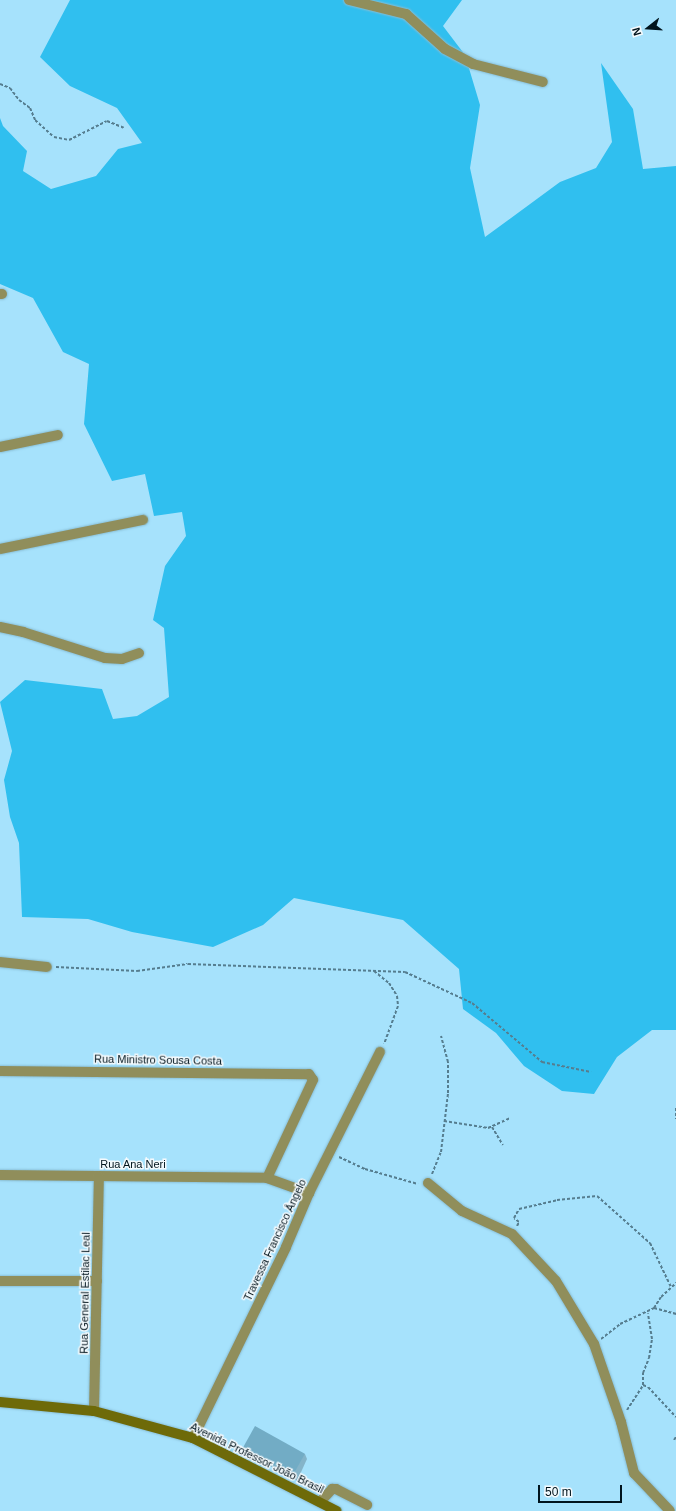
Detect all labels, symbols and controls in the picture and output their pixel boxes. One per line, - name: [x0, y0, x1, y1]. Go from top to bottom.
- north arrow: [628, 8, 668, 48]
- text: N: [630, 26, 643, 37]
- street label: Rua Ministro Sousa Costa: [94, 1052, 222, 1068]
- street label: Rua Ana Neri: [100, 1157, 166, 1171]
- street label: Travessa Francisco Ângelo: [241, 1177, 309, 1303]
- street label: Rua General Estilac Leal: [77, 1232, 93, 1354]
- street label: Avenida Professor João Brasil: [188, 1420, 326, 1496]
- scale bar: [540, 1477, 624, 1503]
- text: 50 m: [545, 1485, 572, 1499]

